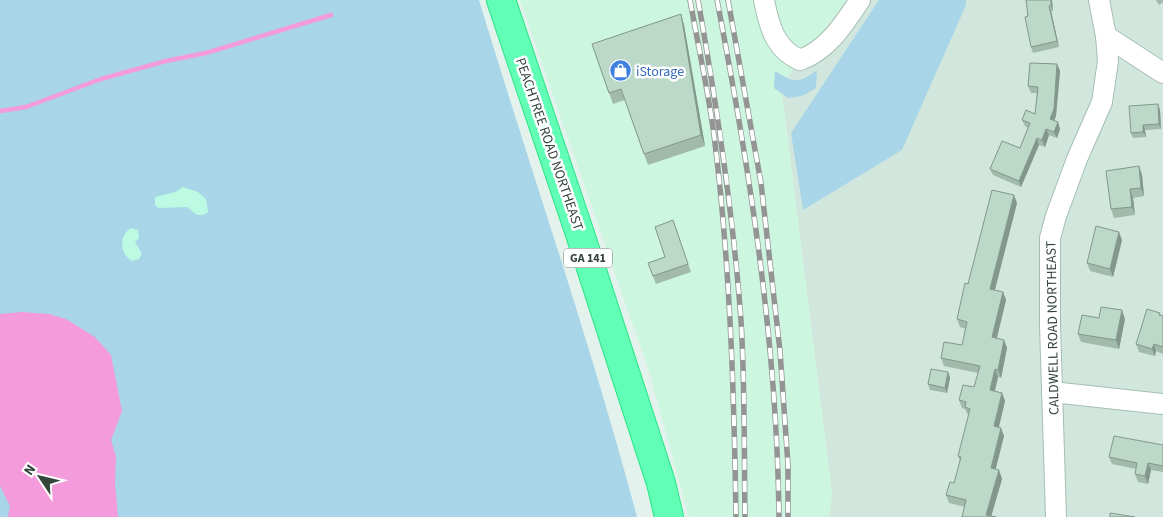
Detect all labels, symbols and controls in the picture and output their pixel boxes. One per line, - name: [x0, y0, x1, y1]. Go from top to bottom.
- street label: PEACHTREE ROAD NORTHEAST: [510, 55, 588, 234]
- shop icon: iStorage: [608, 59, 632, 83]
- place label: iStorage: [636, 62, 684, 82]
- street label: CALDWELL ROAD NORTHEAST: [1041, 240, 1065, 415]
- road number: GA 141: [564, 248, 612, 268]
- north arrow: [15, 452, 65, 502]
- text: N: [19, 461, 41, 480]

